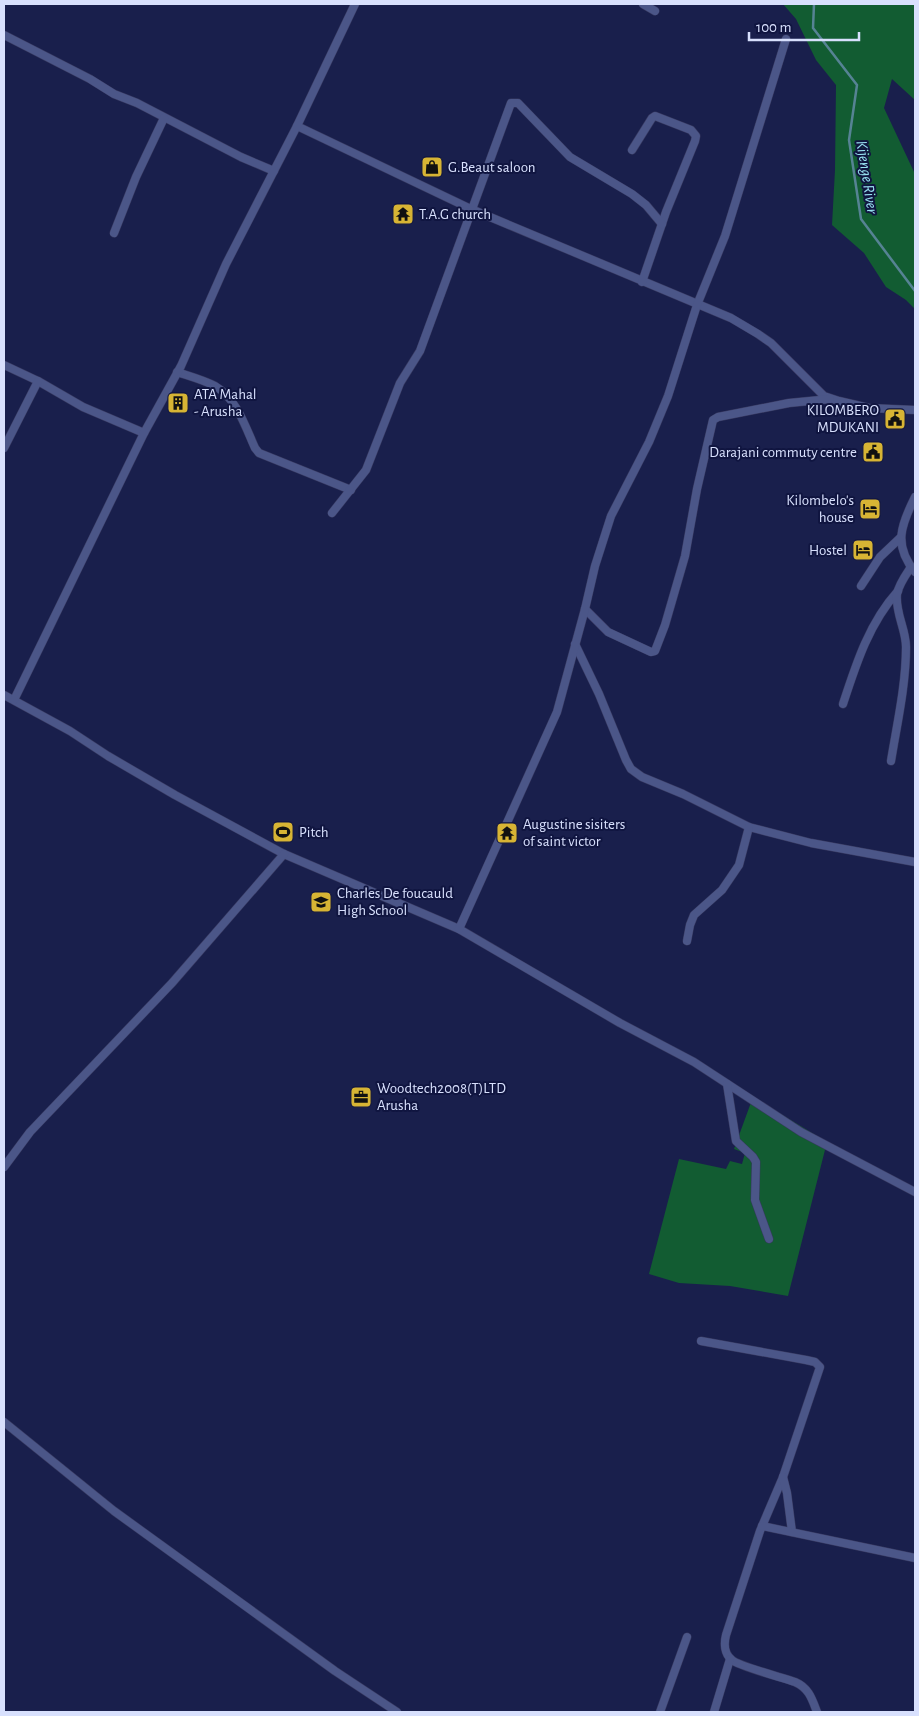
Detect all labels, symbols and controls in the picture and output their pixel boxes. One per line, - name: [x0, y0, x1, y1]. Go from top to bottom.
- scale bar: [749, 10, 859, 42]
- text: 100 m: [756, 20, 791, 35]
- water label: Kijenge River: [852, 139, 881, 216]
- shop icon: G.Beaut saloon: [420, 155, 444, 179]
- place label: G.Beaut saloon: [448, 160, 536, 175]
- temple icon: T.A.G church: [391, 202, 415, 226]
- place label: T.A.G church: [419, 207, 491, 222]
- place label: ATA Mahal - Arusha: [194, 387, 257, 419]
- building icon: ATA Mahal - Arusha: [166, 391, 190, 415]
- place label: KILOMBERO MDUKANI: [807, 403, 879, 435]
- public building icon: KILOMBERO MDUKANI: [883, 407, 907, 431]
- public building icon: Darajani commuty centre: [861, 440, 885, 464]
- place label: Darajani commuty centre: [709, 445, 857, 460]
- place label: Kilombelo's house: [786, 493, 854, 525]
- hotel icon: Kilombelo's house: [858, 497, 882, 521]
- hotel icon: Hostel: [851, 538, 875, 562]
- place label: Hostel: [809, 543, 847, 558]
- place label: Augustine sisiters of saint victor: [523, 817, 625, 849]
- sports icon: Pitch: [271, 820, 295, 844]
- temple icon: Augustine sisiters of saint victor: [495, 821, 519, 845]
- place label: Pitch: [299, 825, 329, 840]
- place label: Charles De foucauld High School: [337, 886, 453, 918]
- school or university icon: Charles De foucauld High School: [309, 890, 333, 914]
- place label: Woodtech2008(T)LTD Arusha: [377, 1081, 506, 1113]
- office icon: Woodtech2008(T)LTD Arusha: [349, 1085, 373, 1109]

